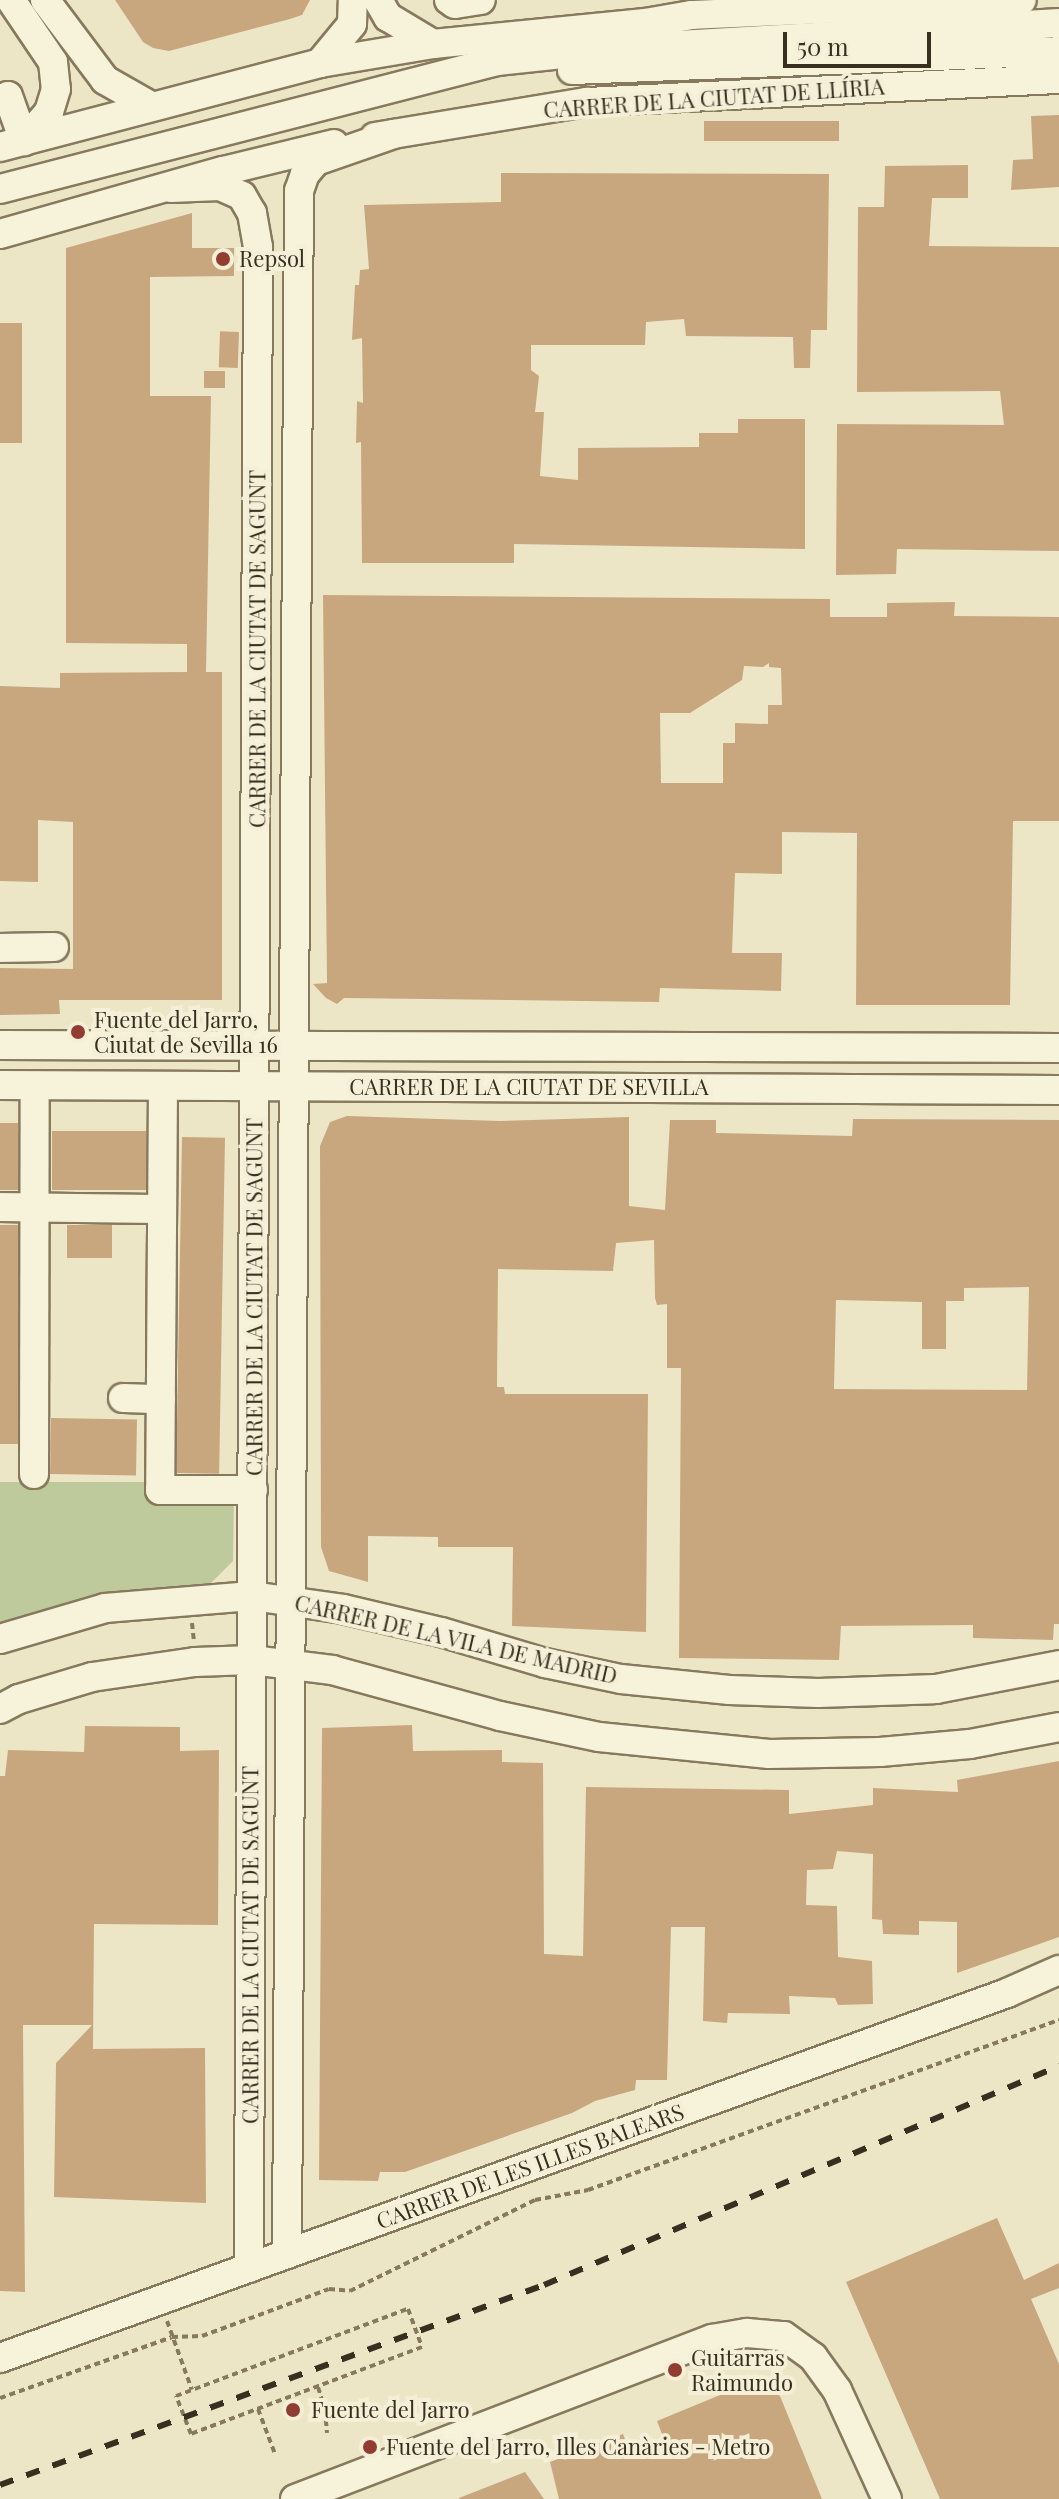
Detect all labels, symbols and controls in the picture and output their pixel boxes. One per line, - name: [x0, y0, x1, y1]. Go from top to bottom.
- scale bar: [787, 16, 935, 66]
- text: 50 m: [797, 30, 849, 62]
- street label: CARRER DE LA CIUTAT DE LLÍRIA: [542, 73, 886, 123]
- place label: Repsol: [239, 246, 305, 272]
- marker: Repsol: [214, 250, 232, 268]
- street label: CARRER DE LA CIUTAT DE SAGUNT: [244, 470, 270, 828]
- place label: Fuente del Jarro, Ciutat de Sevilla 16: [94, 1006, 278, 1058]
- marker: Fuente del Jarro, Ciutat de Sevilla 16: [69, 1023, 87, 1041]
- street label: CARRER DE LA CIUTAT DE SEVILLA: [349, 1074, 709, 1100]
- street label: CARRER DE LA CIUTAT DE SAGUNT: [241, 1118, 267, 1476]
- street label: CARRER DE LA VILA DE MADRID: [292, 1589, 620, 1689]
- street label: CARRER DE LA CIUTAT DE SAGUNT: [237, 1766, 263, 2124]
- street label: CARRER DE LES ILLES BALEARS: [373, 2098, 687, 2234]
- place label: Guitarras Raimundo: [691, 2344, 793, 2396]
- marker: Guitarras Raimundo: [666, 2361, 684, 2379]
- place label: Fuente del Jarro: [311, 2397, 469, 2423]
- marker: Fuente del Jarro: [282, 2399, 304, 2421]
- place label: Fuente del Jarro, Illes Canàries - Metro: [386, 2434, 770, 2460]
- marker: Fuente del Jarro, Illes Canàries - Metro: [361, 2438, 379, 2456]

